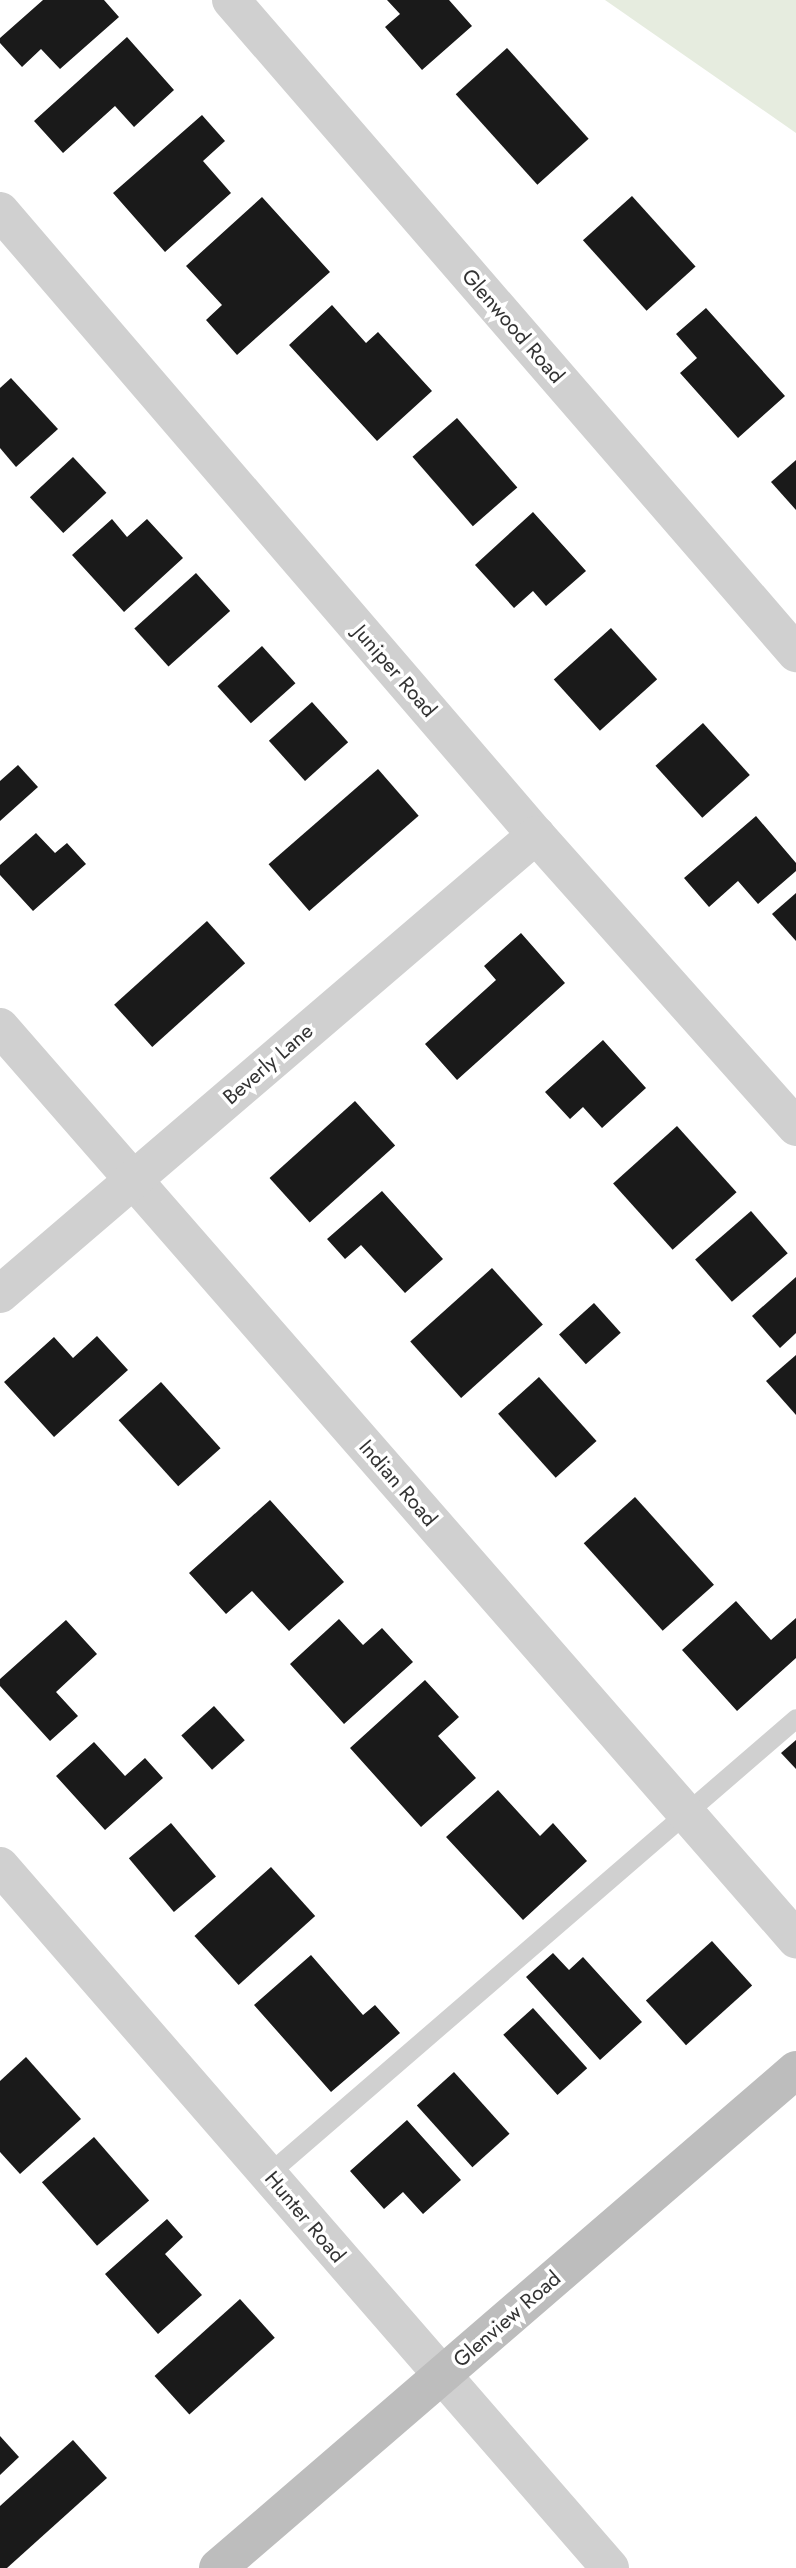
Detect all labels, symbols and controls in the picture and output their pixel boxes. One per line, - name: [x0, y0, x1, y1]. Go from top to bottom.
- street label: Glenwood Road: [456, 264, 570, 388]
- street label: Juniper Road: [348, 620, 442, 722]
- street label: Beverly Lane: [218, 1018, 318, 1110]
- street label: Indian Road: [354, 1435, 442, 1531]
- street label: Hunter Road: [259, 2166, 351, 2268]
- street label: Glenview Road: [448, 2266, 566, 2372]

